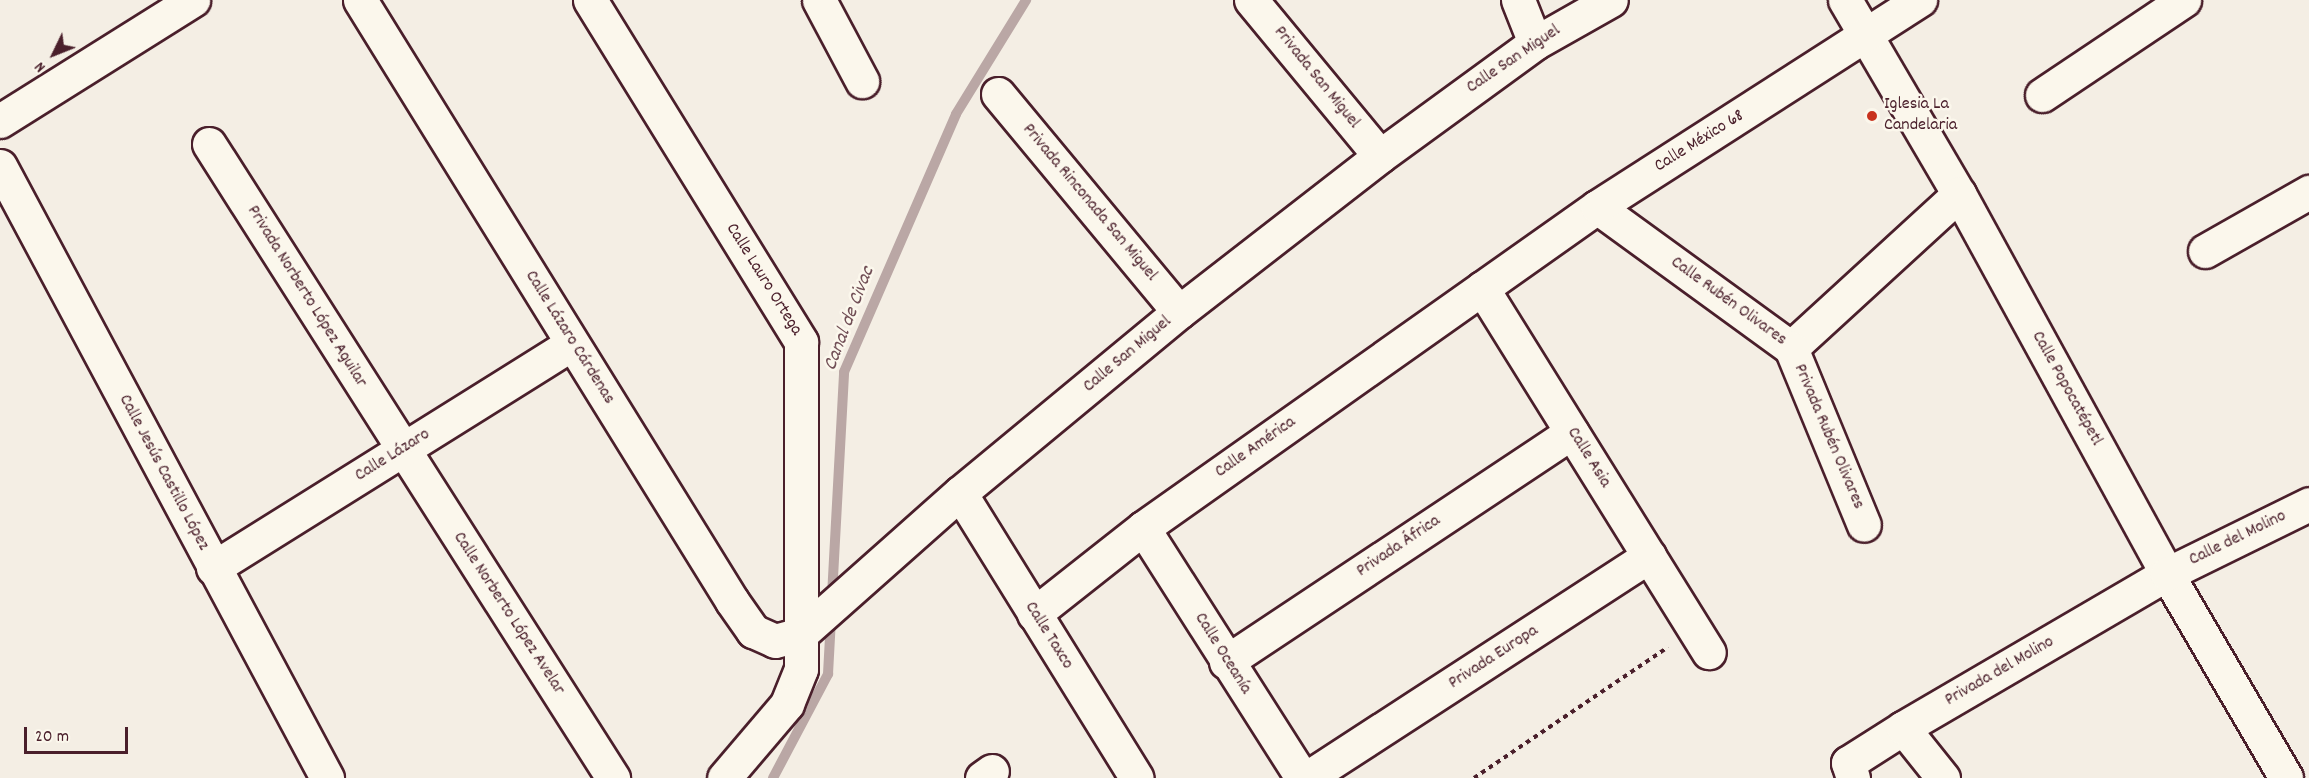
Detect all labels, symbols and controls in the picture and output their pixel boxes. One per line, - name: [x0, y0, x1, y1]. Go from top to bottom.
- street label: Calle San Miguel: [1463, 21, 1565, 99]
- street label: Privada San Miguel: [1268, 22, 1364, 134]
- north arrow: [24, 24, 84, 84]
- text: N: [29, 56, 52, 77]
- place label: Iglesia La Candelaria: [1884, 95, 1957, 138]
- street label: Calle México 68: [1651, 106, 1749, 178]
- marker: Iglesia La Candelaria: [1865, 109, 1879, 123]
- street label: Privada Rinconada San Miguel: [1017, 120, 1161, 286]
- street label: Privada Norberto López Aguilar: [241, 202, 371, 392]
- street label: Calle Lauro Ortega: [720, 220, 806, 340]
- street label: Calle Rubén Olivares: [1666, 253, 1790, 351]
- water label: Canal de Civac: [819, 264, 881, 374]
- street label: Calle Lázaro Cárdenas: [519, 267, 619, 409]
- street label: Calle San Miguel: [1080, 312, 1176, 398]
- street label: Calle Popocatépetl: [2026, 328, 2106, 450]
- street label: Privada Rubén Olivares: [1788, 361, 1868, 513]
- street label: Calle Jesús Castillo López: [113, 391, 213, 555]
- street label: Calle América: [1211, 412, 1301, 484]
- street label: Calle Asia: [1561, 424, 1615, 492]
- street label: Calle Lázaro: [352, 425, 434, 487]
- street label: Calle del Molino: [2186, 506, 2290, 572]
- street label: Privada África: [1353, 511, 1445, 583]
- street label: Calle Norberto López Avelar: [447, 528, 569, 700]
- street label: Calle Taxco: [1019, 598, 1077, 674]
- street label: Calle Oceanía: [1188, 609, 1256, 699]
- street label: Privada Europa: [1445, 621, 1543, 695]
- street label: Privada del Molino: [1942, 632, 2058, 712]
- scale bar: [27, 715, 130, 753]
- text: 20 m: [35, 725, 69, 750]

